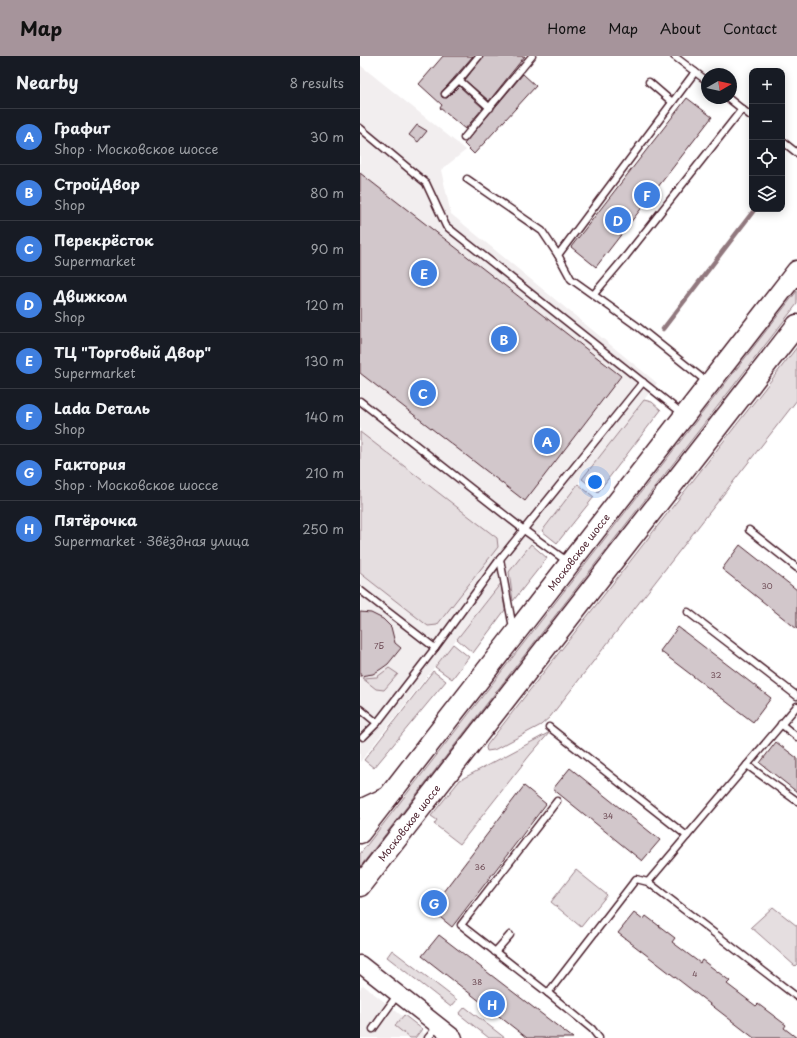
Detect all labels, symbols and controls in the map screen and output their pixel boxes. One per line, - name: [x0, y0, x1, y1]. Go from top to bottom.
- text: Map: [20, 14, 62, 42]
- text: Home: [547, 18, 586, 39]
- text: Map: [608, 18, 638, 39]
- text: About: [660, 18, 701, 39]
- text: Contact: [723, 18, 777, 39]
- north arrow: [701, 68, 737, 104]
- map controls: [749, 68, 785, 212]
- button: +: [749, 68, 785, 104]
- text: Nearby: [16, 69, 78, 95]
- text: 8 results: [290, 73, 344, 92]
- button: −: [749, 104, 785, 140]
- text: Графит: [54, 116, 110, 139]
- text: A: [24, 127, 34, 146]
- text: 30 m: [310, 127, 344, 146]
- text: Shop · Московское шоссе: [54, 139, 218, 158]
- button: locate: [749, 140, 785, 176]
- text: СтройДвор: [54, 172, 140, 195]
- button: layers: [749, 176, 785, 212]
- pin: F: [634, 180, 660, 210]
- text: B: [25, 183, 33, 202]
- text: 80 m: [310, 183, 344, 202]
- text: Shop: [54, 195, 85, 214]
- pin: D: [605, 205, 631, 235]
- text: Перекрёсток: [54, 228, 154, 251]
- text: C: [24, 239, 34, 258]
- text: 90 m: [311, 239, 344, 258]
- text: Supermarket: [54, 251, 136, 270]
- pin: E: [411, 258, 437, 288]
- text: Движком: [54, 284, 127, 307]
- text: D: [24, 295, 34, 314]
- text: 120 m: [305, 295, 344, 314]
- text: Shop: [54, 307, 85, 326]
- pin: B: [491, 324, 517, 354]
- text: ТЦ "Торговый Двор": [54, 340, 211, 363]
- text: E: [25, 351, 33, 370]
- text: 130 m: [305, 351, 344, 370]
- text: Supermarket: [54, 363, 136, 382]
- pin: C: [410, 378, 436, 408]
- text: Lada Dеталь: [54, 396, 150, 419]
- text: F: [25, 407, 33, 426]
- text: 140 m: [305, 407, 344, 426]
- text: Shop: [54, 419, 85, 438]
- pin: A: [534, 426, 560, 456]
- text: Fактория: [54, 452, 126, 475]
- text: G: [24, 463, 34, 482]
- text: 210 m: [305, 463, 344, 482]
- your location: [585, 472, 605, 492]
- text: Shop · Московское шоссе: [54, 475, 218, 494]
- text: Пятёрочка: [54, 508, 137, 531]
- street label: Московское шоссе: [543, 510, 613, 593]
- text: H: [24, 519, 34, 538]
- text: 250 m: [302, 519, 344, 538]
- text: Supermarket · Звёздная улица: [54, 531, 249, 550]
- house number: 30: [761, 580, 773, 592]
- house number: 7Б: [374, 640, 384, 652]
- house number: 32: [711, 669, 722, 681]
- street label: Московское шоссе: [374, 781, 443, 864]
- house number: 34: [603, 810, 613, 822]
- house number: 36: [475, 861, 486, 873]
- pin: G: [421, 888, 447, 918]
- house number: 4: [692, 968, 698, 980]
- house number: 38: [472, 976, 482, 988]
- pin: H: [479, 989, 505, 1019]

